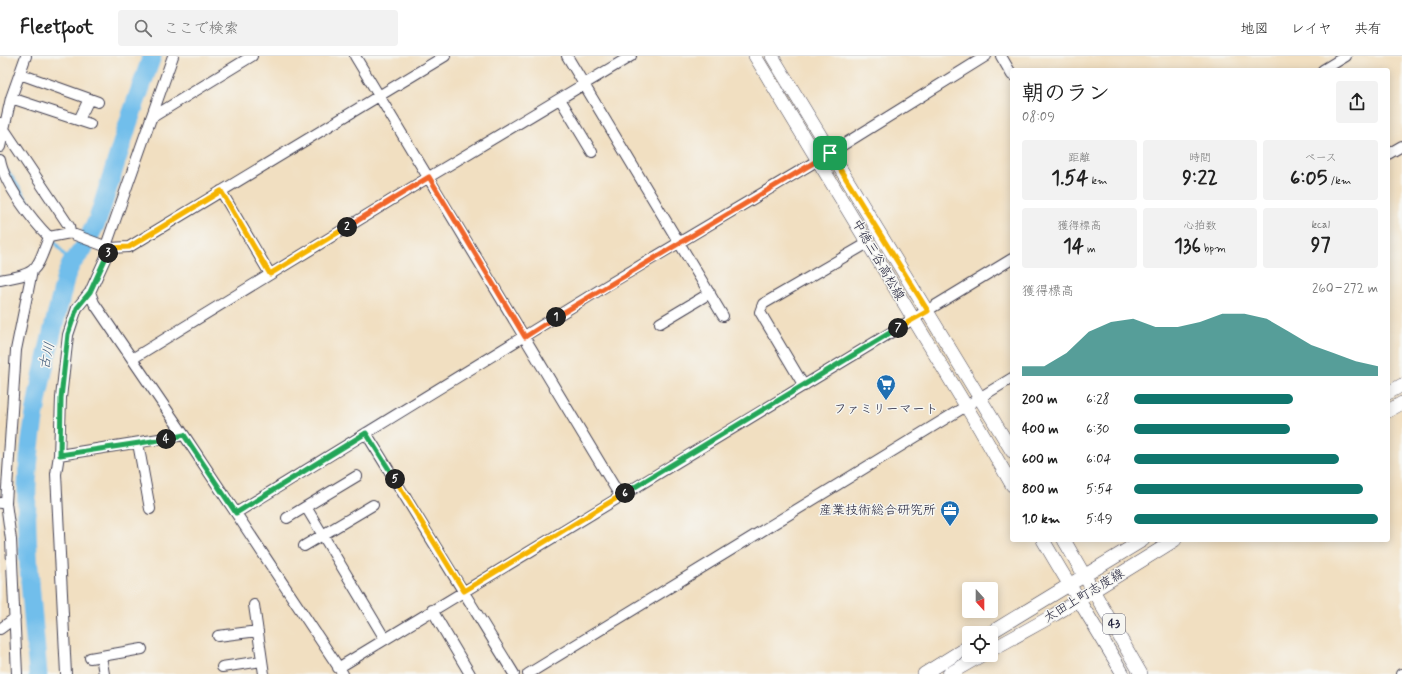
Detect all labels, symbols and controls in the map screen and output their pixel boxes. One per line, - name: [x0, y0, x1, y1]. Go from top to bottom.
- search box: [118, 10, 398, 46]
- text: Fleetfoot: [20, 15, 94, 40]
- icon: search: [132, 17, 154, 39]
- text: ここで検索: [164, 19, 239, 39]
- text: 地図: [1241, 20, 1269, 38]
- text: レイヤ: [1291, 20, 1332, 38]
- text: 共有: [1354, 20, 1382, 38]
- text: 朝のラン: [1022, 80, 1110, 108]
- button: share: [1336, 81, 1378, 123]
- text: 08:09: [1022, 109, 1055, 126]
- pin: [813, 136, 847, 170]
- icon: arrive: [819, 142, 841, 164]
- text: 距離: [1068, 151, 1090, 165]
- text: 時間: [1189, 151, 1211, 165]
- text: ペース: [1304, 151, 1337, 165]
- text: 1.54: [1051, 165, 1088, 192]
- text: 9:22: [1182, 165, 1218, 192]
- text: 6:05: [1290, 165, 1327, 192]
- text: km: [1088, 174, 1107, 188]
- text: /km: [1327, 174, 1351, 188]
- street label: 中徳三谷高松線: [848, 216, 909, 305]
- pin: 2: [337, 217, 357, 237]
- text: kcal: [1311, 218, 1330, 232]
- text: 獲得標高: [1057, 219, 1101, 233]
- text: 心拍数: [1183, 219, 1216, 233]
- text: 2: [344, 220, 350, 234]
- text: 97: [1311, 232, 1331, 259]
- text: 14: [1063, 233, 1084, 260]
- text: 136: [1174, 233, 1201, 260]
- text: m: [1084, 242, 1096, 256]
- text: bpm: [1201, 242, 1226, 256]
- pin: 3: [98, 243, 118, 263]
- text: 3: [106, 246, 110, 260]
- text: 260–272 m: [1312, 280, 1378, 297]
- text: 獲得標高: [1022, 283, 1074, 300]
- pin: 1: [546, 307, 566, 327]
- text: 1: [554, 310, 558, 324]
- pin: 7: [888, 318, 908, 338]
- text: 7: [895, 321, 901, 335]
- water label: 古川: [35, 340, 59, 372]
- supermarket icon: ファミリーマート: [875, 373, 897, 401]
- text: 200 m: [1022, 391, 1057, 408]
- text: 6:28: [1086, 391, 1110, 408]
- place label: ファミリーマート: [834, 401, 938, 418]
- text: 400 m: [1022, 421, 1059, 438]
- text: 6:30: [1086, 421, 1109, 438]
- pin: 4: [156, 429, 176, 449]
- text: 4: [163, 432, 169, 446]
- text: 600 m: [1022, 451, 1058, 468]
- text: 6:04: [1086, 451, 1111, 468]
- pin: 5: [385, 469, 405, 489]
- text: 5: [392, 472, 398, 486]
- text: 800 m: [1022, 481, 1058, 498]
- text: 5:54: [1086, 481, 1113, 498]
- pin: 6: [615, 483, 635, 503]
- text: 6: [622, 486, 628, 500]
- office icon: 産業技術総合研究所: [939, 499, 961, 527]
- place label: 産業技術総合研究所: [819, 502, 936, 519]
- text: 1.0 km: [1022, 511, 1060, 528]
- text: 5:49: [1086, 511, 1113, 528]
- street label: 太田上町志度線: [1041, 565, 1128, 627]
- north arrow: [962, 582, 998, 618]
- map controls: [962, 582, 998, 662]
- road number: 43: [1103, 614, 1125, 634]
- button: locate: [962, 626, 998, 662]

